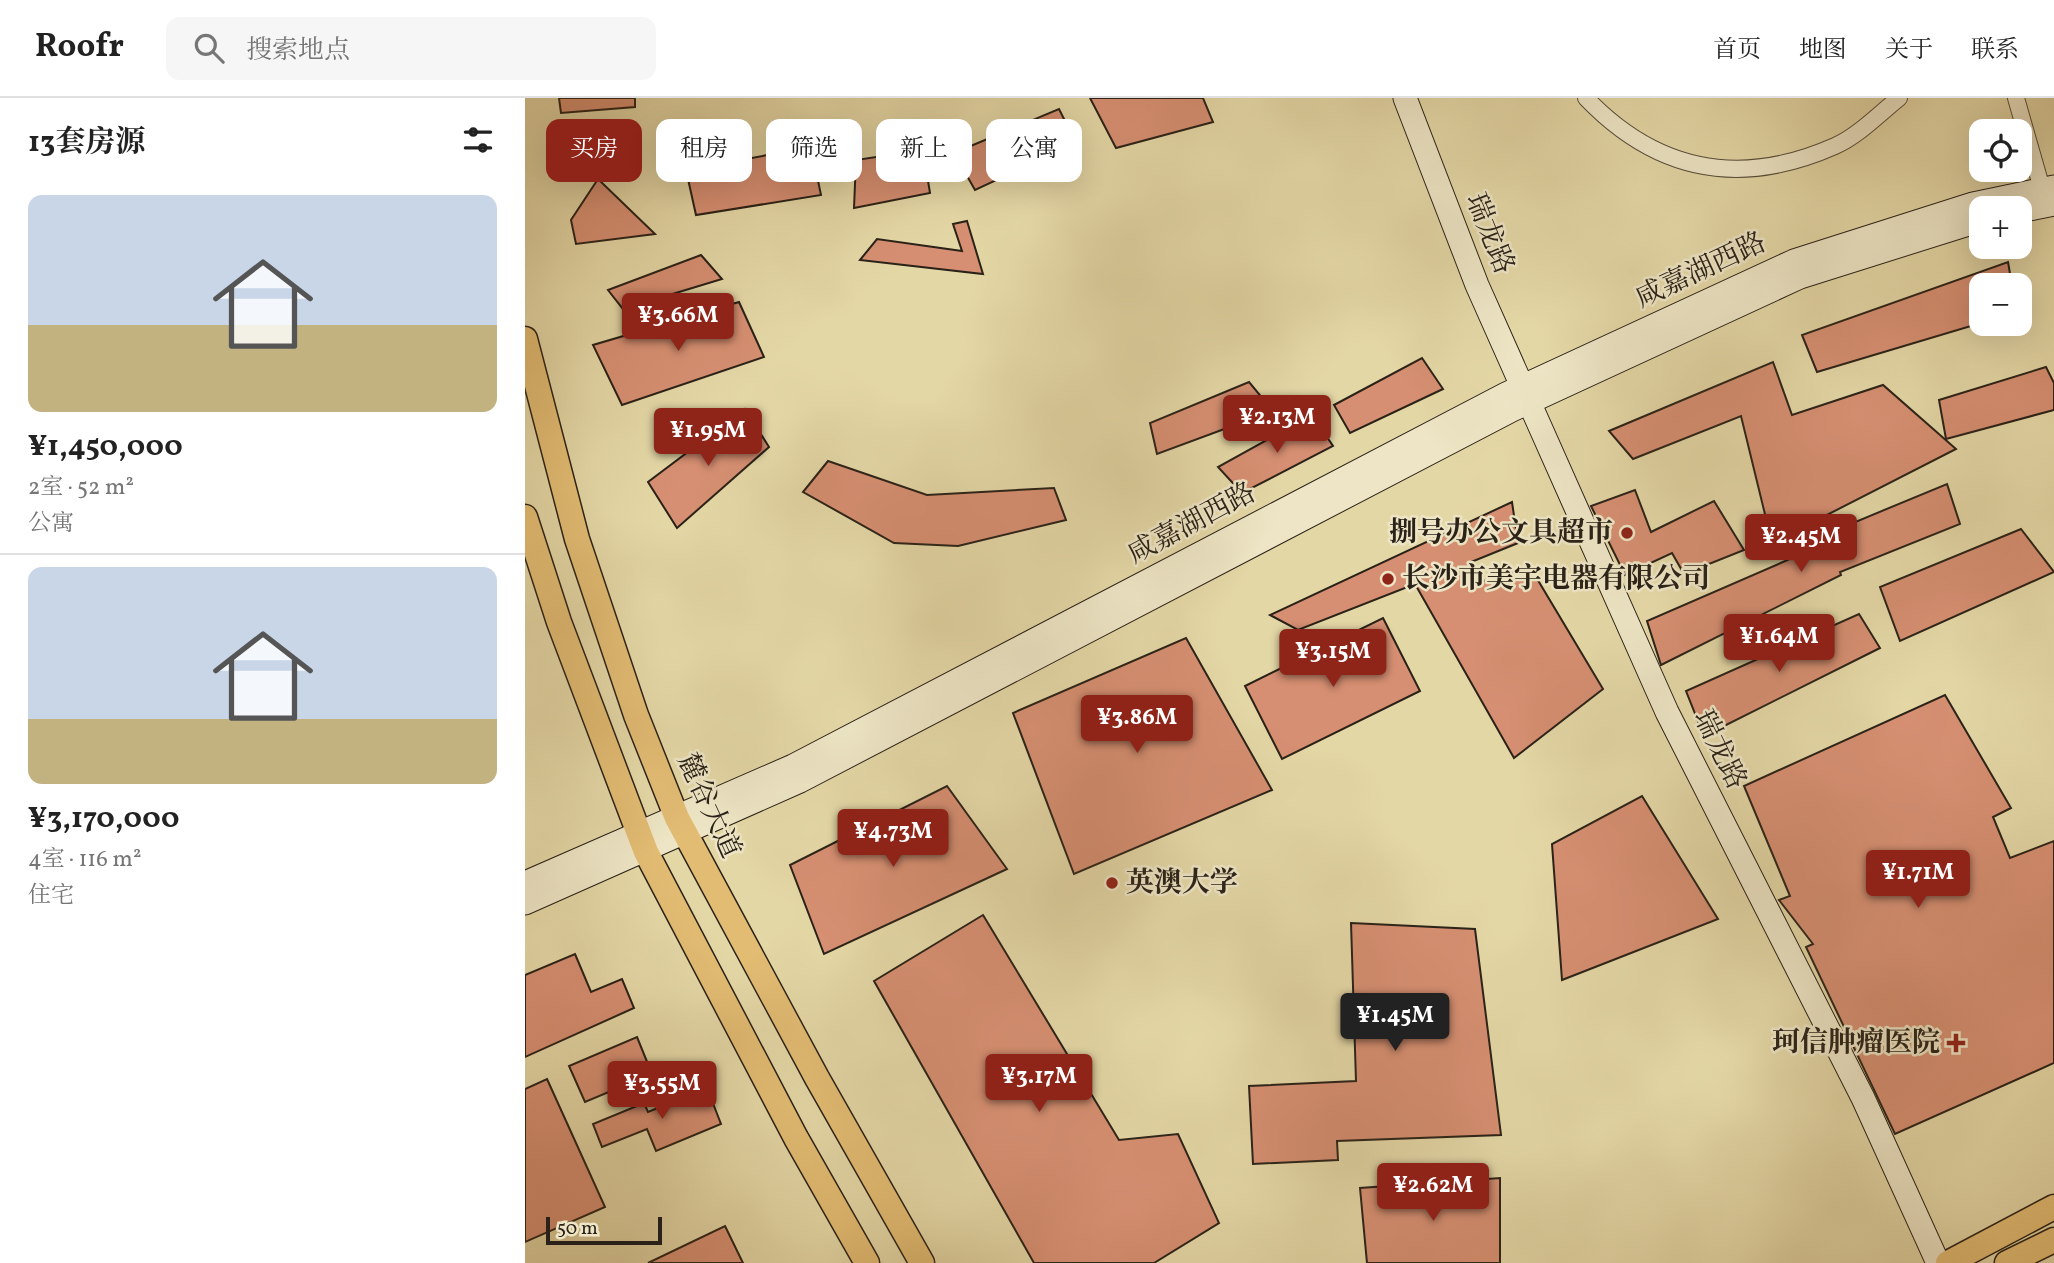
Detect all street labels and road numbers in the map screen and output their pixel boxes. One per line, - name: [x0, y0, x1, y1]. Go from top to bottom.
- street label: 瑞龙路: [1455, 188, 1523, 280]
- street label: 咸嘉湖西路: [1629, 224, 1773, 318]
- street label: 咸嘉湖西路: [1121, 474, 1263, 574]
- street label: 瑞龙路: [1683, 704, 1755, 796]
- street label: 麓谷大道: [667, 747, 749, 865]

